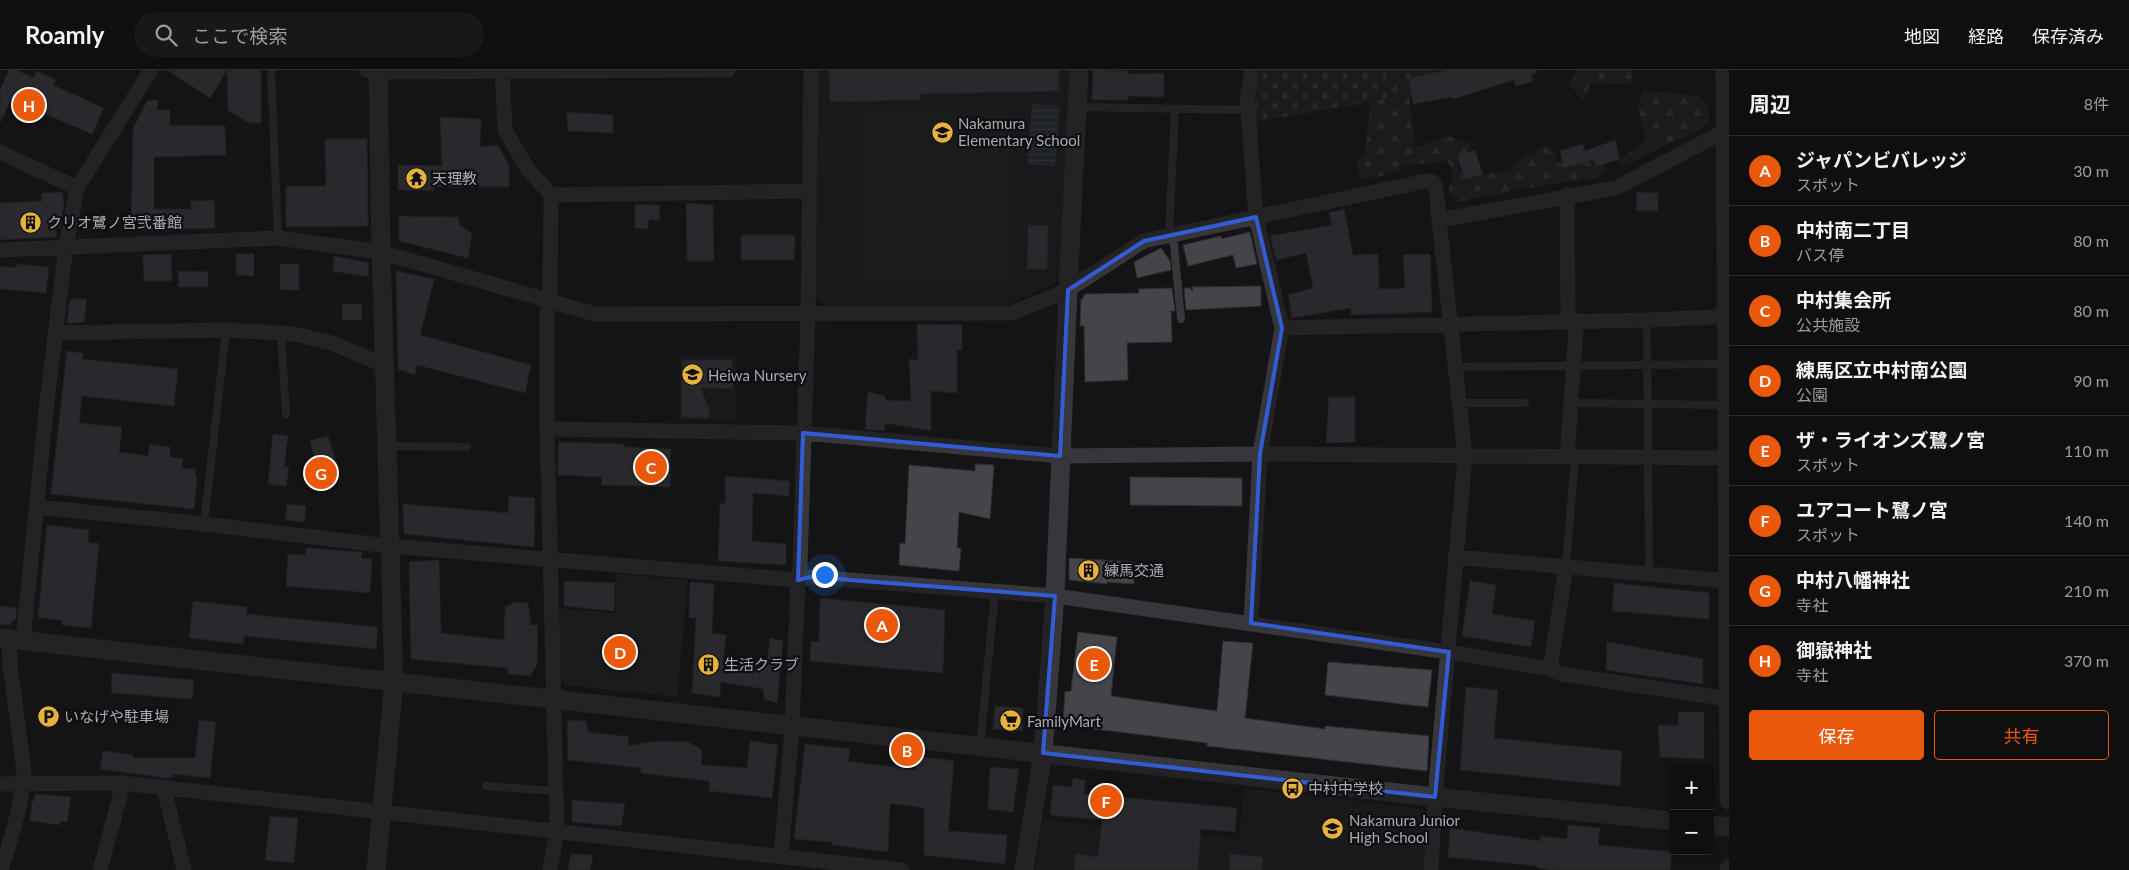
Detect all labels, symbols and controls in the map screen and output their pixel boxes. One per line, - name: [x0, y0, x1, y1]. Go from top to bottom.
- search box: [134, 12, 484, 57]
- text: Roamly: [25, 20, 104, 49]
- icon: search: [152, 21, 180, 49]
- text: ここで検索: [192, 24, 287, 47]
- text: 地図: [1904, 25, 1940, 47]
- text: 経路: [1968, 25, 2004, 47]
- text: 保存済み: [2032, 25, 2104, 47]
- pin: H: [13, 86, 45, 124]
- text: 周辺: [1749, 91, 1791, 116]
- text: 8件: [2084, 94, 2109, 113]
- place label: Nakamura Elementary School: [958, 114, 1080, 149]
- school or university icon: Nakamura Elementary School: [930, 120, 954, 144]
- text: ジャパンビバレッジ: [1796, 148, 1967, 171]
- text: A: [1759, 161, 1771, 180]
- text: 30 m: [2073, 161, 2109, 180]
- temple icon: 天理教: [404, 166, 428, 190]
- place label: 天理教: [432, 169, 477, 187]
- text: スポット: [1796, 175, 1860, 194]
- building icon: クリオ鷺ノ宮弐番館: [19, 210, 43, 234]
- place label: クリオ鷺ノ宮弐番館: [47, 213, 182, 231]
- text: 中村南二丁目: [1796, 218, 1910, 241]
- text: B: [1760, 231, 1770, 250]
- text: 80 m: [2073, 231, 2109, 250]
- text: バス停: [1796, 245, 1844, 264]
- text: 中村集会所: [1796, 288, 1891, 311]
- text: C: [1760, 301, 1770, 320]
- text: 80 m: [2073, 301, 2109, 320]
- text: 公共施設: [1796, 315, 1860, 334]
- text: 練馬区立中村南公園: [1796, 358, 1967, 381]
- school or university icon: Heiwa Nursery: [680, 363, 704, 387]
- place label: Heiwa Nursery: [708, 366, 807, 384]
- text: D: [1759, 371, 1771, 390]
- text: 90 m: [2073, 371, 2109, 390]
- text: 公園: [1796, 385, 1828, 404]
- text: ザ・ライオンズ鷺ノ宮: [1796, 428, 1986, 451]
- text: E: [1760, 441, 1770, 460]
- text: 110 m: [2064, 441, 2109, 460]
- pin: C: [635, 448, 667, 486]
- pin: G: [305, 454, 337, 492]
- text: スポット: [1796, 455, 1860, 474]
- text: ユアコート鷺ノ宮: [1796, 498, 1948, 521]
- text: F: [1760, 511, 1770, 530]
- text: 140 m: [2064, 511, 2109, 530]
- text: スポット: [1796, 525, 1860, 544]
- building icon: 練馬交通: [1076, 558, 1100, 582]
- place label: 練馬交通: [1104, 561, 1164, 579]
- your location: [812, 562, 838, 588]
- text: 中村八幡神社: [1796, 568, 1910, 591]
- text: G: [1759, 581, 1771, 600]
- text: 210 m: [2064, 581, 2109, 600]
- text: 寺社: [1796, 595, 1828, 614]
- pin: A: [866, 606, 898, 644]
- pin: D: [604, 633, 636, 671]
- text: 御嶽神社: [1796, 638, 1872, 661]
- pin: E: [1078, 645, 1110, 683]
- text: H: [1759, 651, 1771, 670]
- text: 370 m: [2064, 651, 2109, 670]
- building icon: 生活クラブ: [696, 652, 720, 676]
- place label: 生活クラブ: [724, 655, 799, 673]
- text: 寺社: [1796, 665, 1828, 684]
- parking icon: いなげや駐車場: [36, 704, 60, 728]
- place label: いなげや駐車場: [64, 707, 169, 725]
- supermarket icon: FamilyMart: [999, 709, 1023, 733]
- button: 保存: [1749, 710, 1924, 760]
- button: 共有: [1934, 710, 2109, 760]
- place label: FamilyMart: [1027, 712, 1102, 730]
- pin: B: [891, 731, 923, 769]
- map controls: [1669, 765, 1714, 855]
- button: +: [1669, 765, 1714, 810]
- bus stop icon: 中村中学校: [1280, 776, 1304, 800]
- place label: 中村中学校: [1308, 779, 1383, 797]
- pin: F: [1090, 782, 1122, 820]
- button: −: [1669, 810, 1714, 855]
- place label: Nakamura Junior High School: [1349, 811, 1461, 846]
- school or university icon: Nakamura Junior High School: [1321, 817, 1345, 841]

